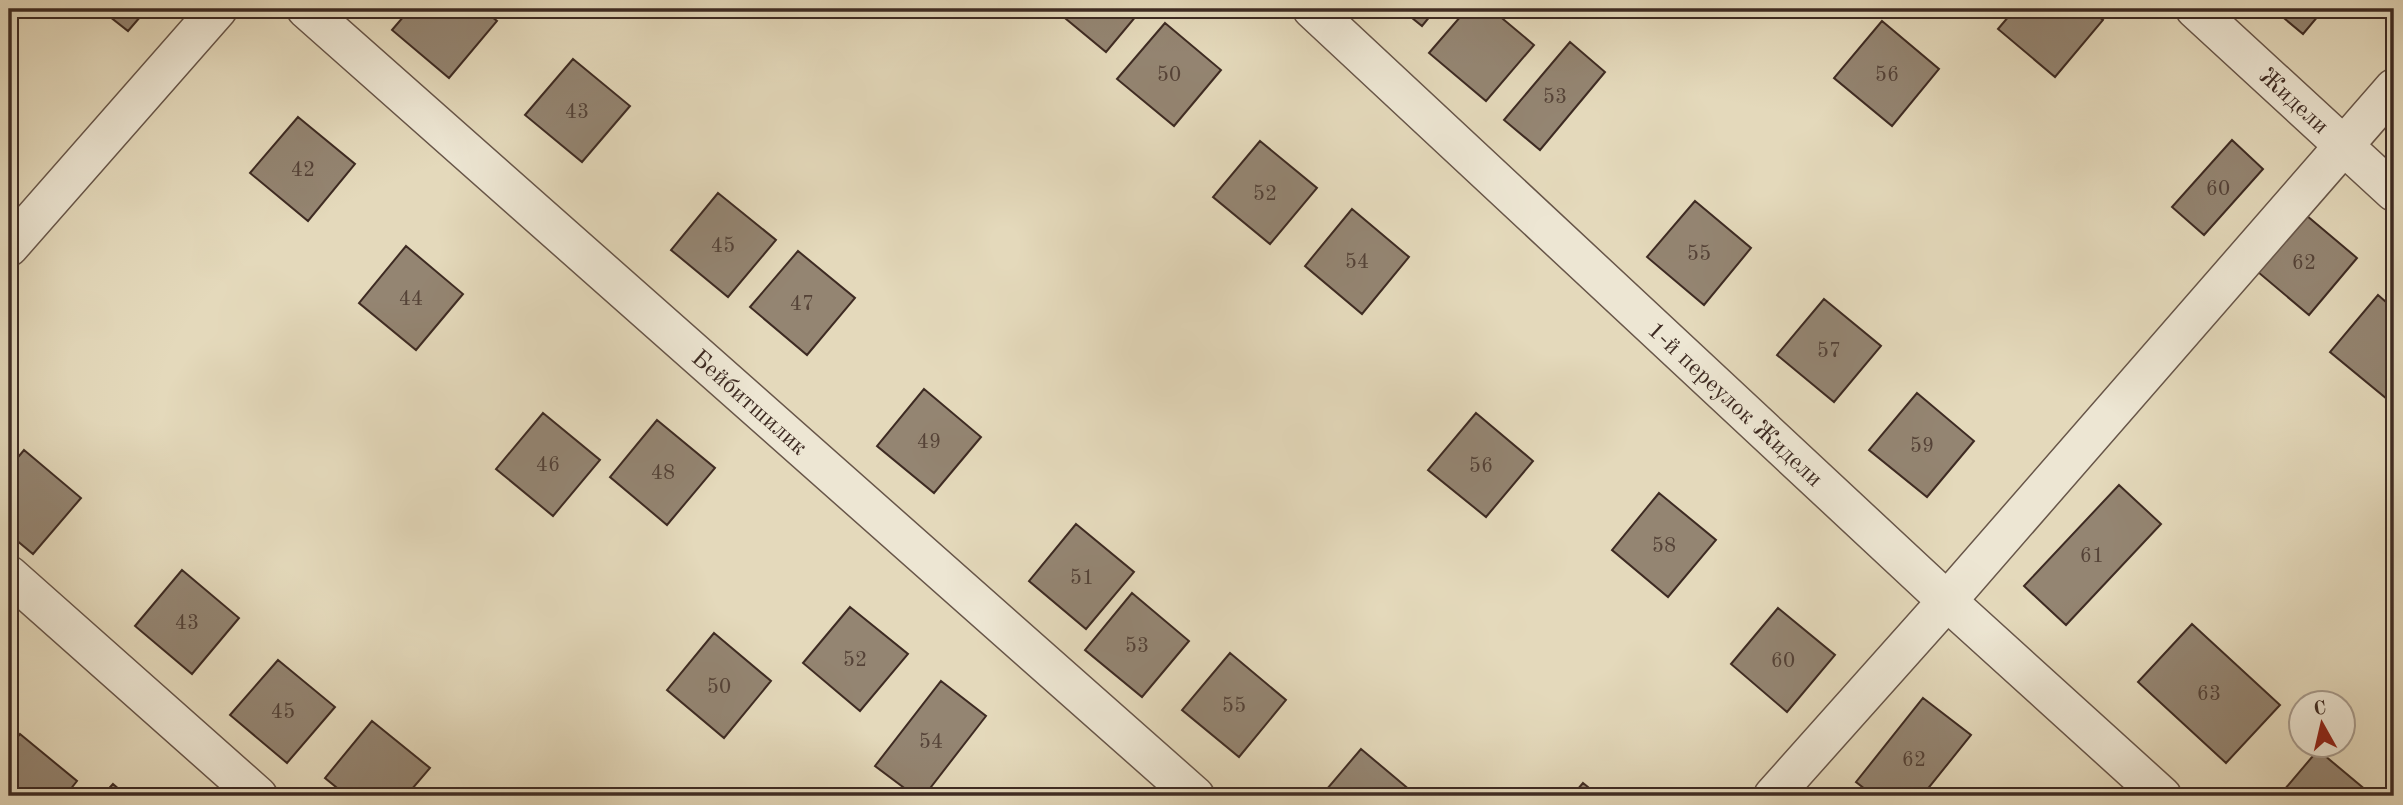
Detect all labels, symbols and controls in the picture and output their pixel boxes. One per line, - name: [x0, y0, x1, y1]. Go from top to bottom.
- street label: Жидели: [2254, 64, 2332, 139]
- house number: 50: [1157, 65, 1181, 86]
- house number: 56: [1875, 65, 1899, 86]
- house number: 53: [1543, 87, 1567, 108]
- house number: 43: [565, 102, 589, 123]
- house number: 42: [291, 160, 315, 181]
- house number: 60: [2206, 179, 2230, 200]
- house number: 52: [1253, 184, 1277, 205]
- house number: 45: [711, 236, 735, 257]
- house number: 55: [1687, 244, 1711, 265]
- house number: 54: [1345, 252, 1369, 273]
- house number: 62: [2292, 253, 2316, 274]
- house number: 44: [399, 289, 423, 310]
- house number: 47: [790, 294, 814, 315]
- street label: 1-й переулок Жидели: [1642, 318, 1826, 492]
- house number: 57: [1817, 341, 1841, 362]
- street label: Бейбитшилик: [686, 346, 811, 461]
- house number: 49: [917, 432, 941, 453]
- house number: 59: [1910, 436, 1934, 457]
- house number: 46: [536, 455, 560, 476]
- house number: 56: [1469, 456, 1493, 477]
- house number: 48: [651, 463, 675, 484]
- house number: 58: [1652, 536, 1676, 557]
- house number: 61: [2080, 546, 2104, 567]
- house number: 51: [1070, 568, 1094, 589]
- house number: 43: [175, 613, 199, 634]
- house number: 53: [1125, 636, 1149, 657]
- house number: 52: [843, 650, 867, 671]
- house number: 60: [1771, 651, 1795, 672]
- house number: 50: [707, 677, 731, 698]
- house number: 63: [2197, 684, 2221, 705]
- north arrow: [2288, 690, 2358, 760]
- house number: 55: [1222, 696, 1246, 717]
- text: С: [2312, 699, 2328, 720]
- house number: 45: [271, 702, 295, 723]
- house number: 54: [919, 732, 943, 753]
- house number: 62: [1902, 750, 1926, 771]

